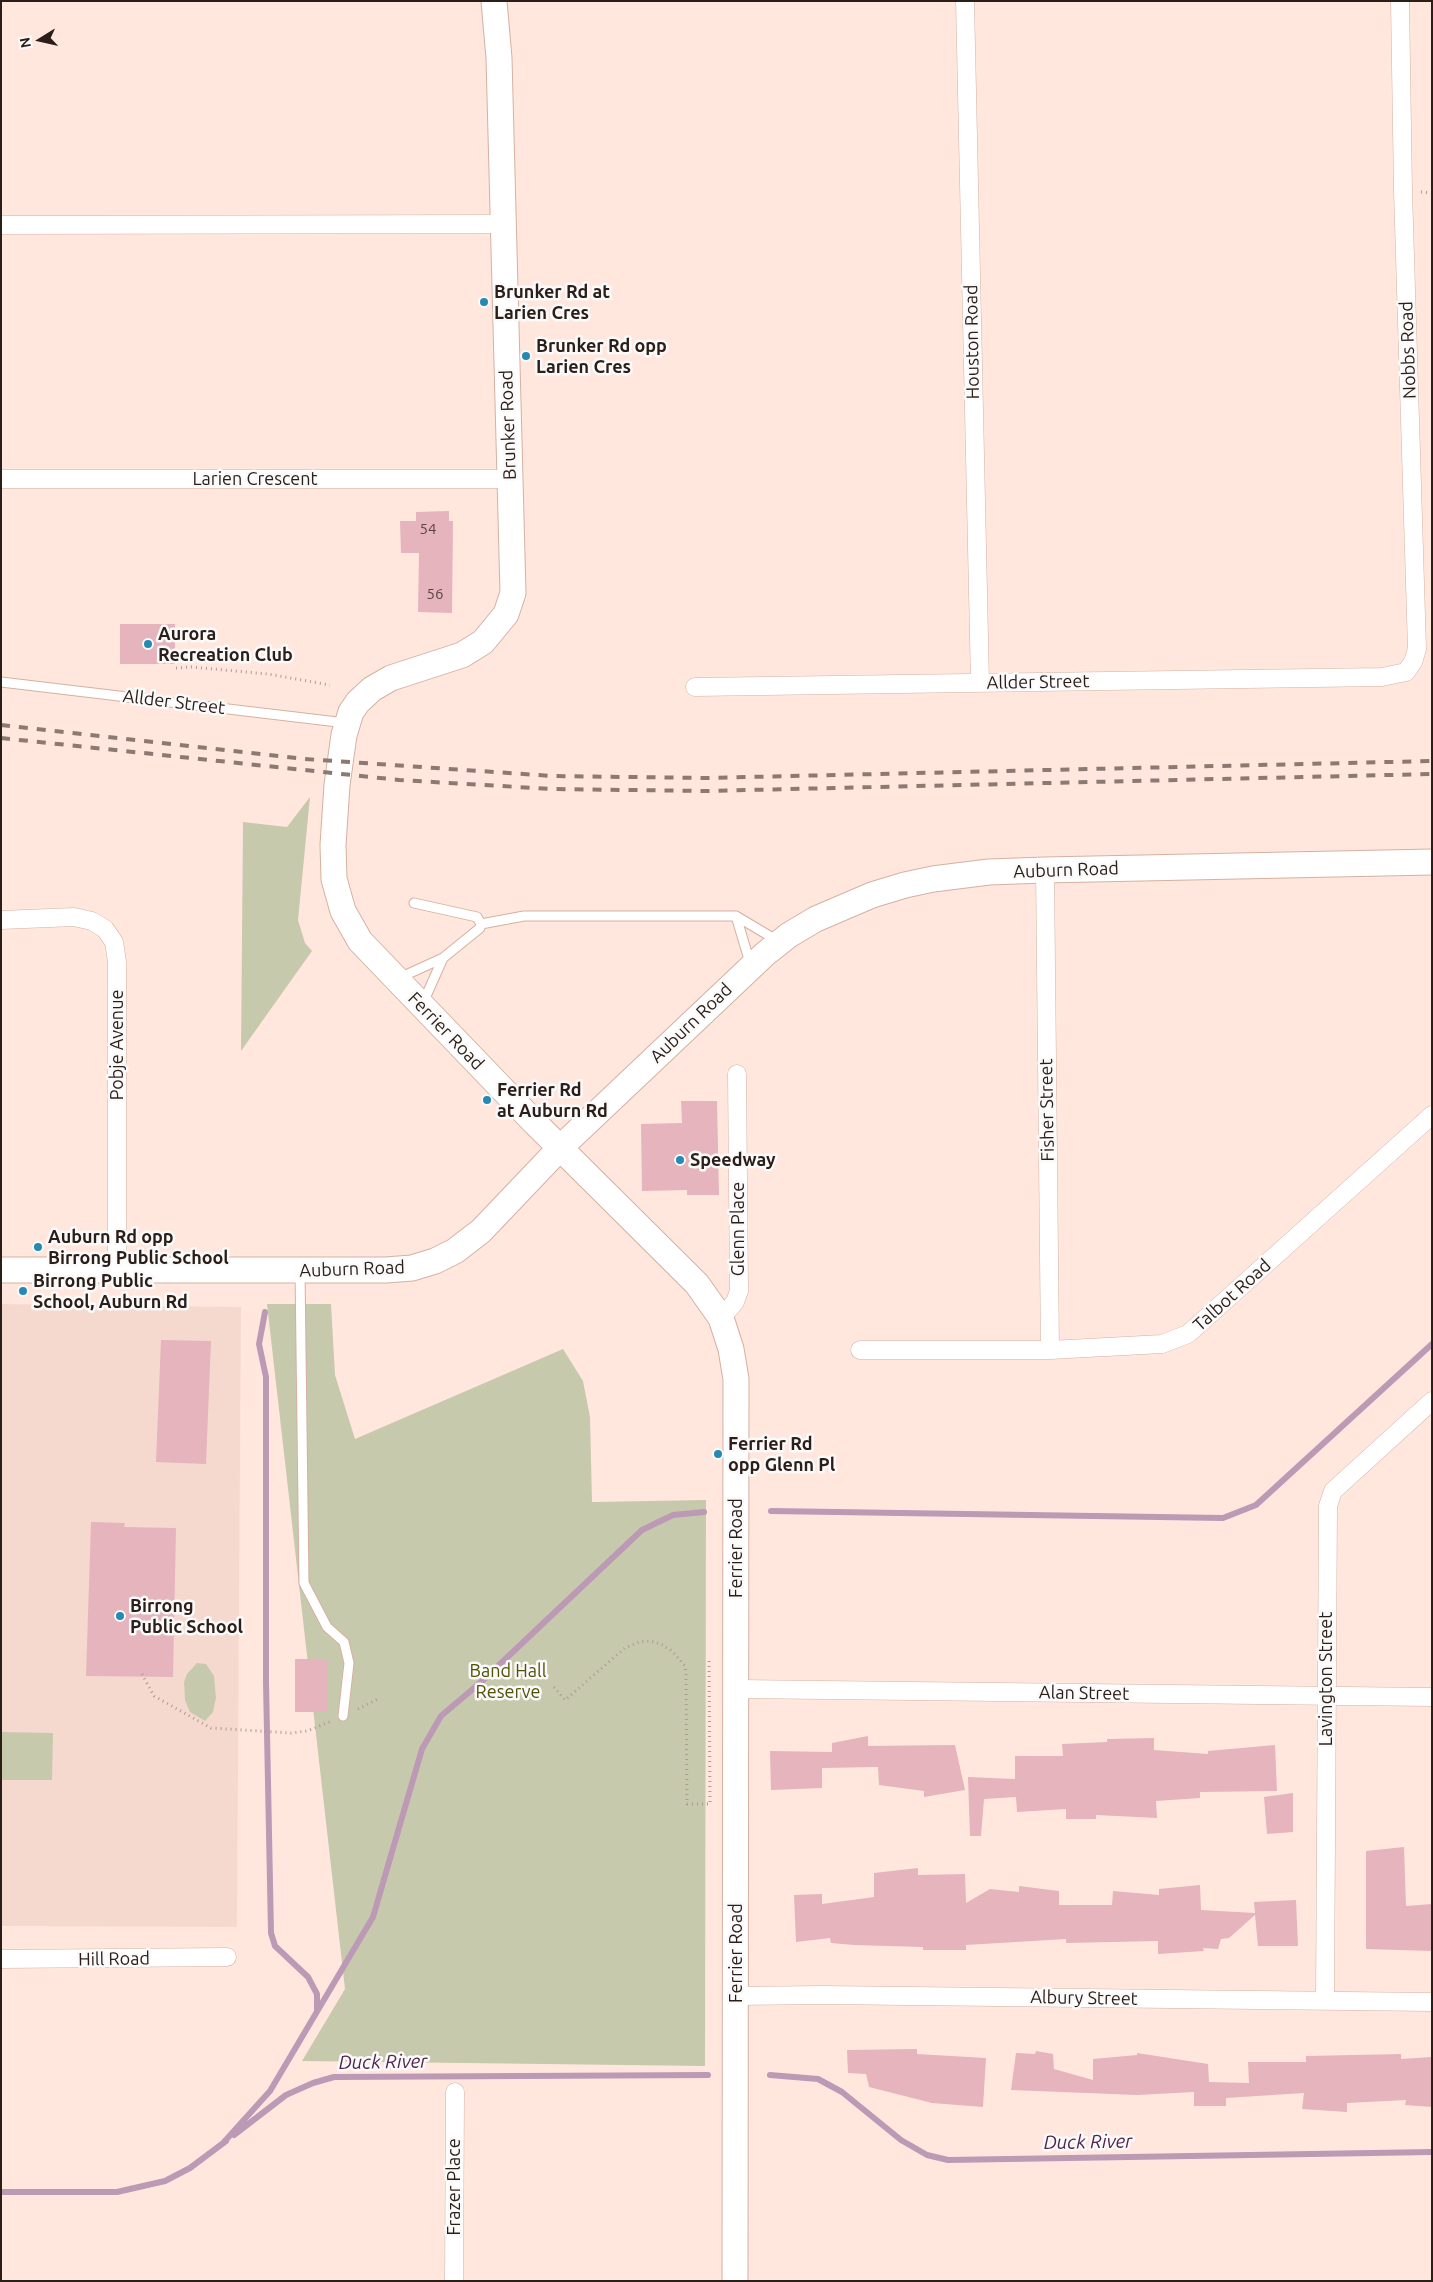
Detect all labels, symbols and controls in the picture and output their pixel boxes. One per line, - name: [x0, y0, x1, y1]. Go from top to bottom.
- north arrow: [15, 15, 65, 65]
- text: N: [16, 36, 34, 49]
- place label: Brunker Rd at Larien Cres: [494, 281, 610, 324]
- street label: Houston Road: [960, 285, 984, 399]
- marker: Brunker Rd at Larien Cres: [478, 296, 490, 308]
- street label: Nobbs Road: [1395, 301, 1421, 399]
- place label: Brunker Rd opp Larien Cres: [536, 335, 667, 378]
- marker: Brunker Rd opp Larien Cres: [520, 350, 532, 362]
- street label: Brunker Road: [495, 370, 521, 480]
- street label: Larien Crescent: [192, 468, 318, 490]
- house number: 54: [420, 520, 436, 538]
- house number: 56: [427, 585, 443, 603]
- place label: Aurora Recreation Club: [158, 623, 293, 666]
- marker: Aurora Recreation Club: [142, 638, 154, 650]
- street label: Allder Street: [986, 670, 1090, 694]
- street label: Allder Street: [122, 685, 226, 719]
- street label: Auburn Road: [1013, 857, 1119, 883]
- street label: Auburn Road: [646, 979, 736, 1067]
- street label: Ferrier Road: [404, 988, 488, 1074]
- street label: Pobje Avenue: [106, 990, 128, 1100]
- street label: Fisher Street: [1035, 1058, 1059, 1162]
- place label: Ferrier Rd at Auburn Rd: [497, 1079, 608, 1122]
- marker: Ferrier Rd at Auburn Rd: [481, 1094, 493, 1106]
- place label: Speedway: [690, 1149, 776, 1171]
- marker: Speedway: [674, 1154, 686, 1166]
- street label: Glenn Place: [727, 1182, 749, 1276]
- place label: Auburn Rd opp Birrong Public School: [48, 1226, 229, 1268]
- marker: Auburn Rd opp Birrong Public School: [32, 1241, 44, 1253]
- street label: Talbot Road: [1189, 1255, 1275, 1335]
- street label: Auburn Road: [299, 1256, 405, 1282]
- place label: Birrong Public School, Auburn Rd: [33, 1270, 188, 1312]
- marker: Birrong Public School, Auburn Rd: [17, 1285, 29, 1297]
- place label: Ferrier Rd opp Glenn Pl: [728, 1433, 835, 1476]
- marker: Ferrier Rd opp Glenn Pl: [712, 1448, 724, 1460]
- street label: Ferrier Road: [725, 1498, 747, 1598]
- place label: Birrong Public School: [130, 1595, 243, 1638]
- marker: Birrong Public School: [114, 1610, 126, 1622]
- street label: Lavington Street: [1315, 1612, 1337, 1746]
- park label: Band Hall Reserve: [470, 1660, 546, 1702]
- street label: Alan Street: [1039, 1681, 1129, 1705]
- street label: Ferrier Road: [725, 1903, 747, 2003]
- street label: Hill Road: [78, 1948, 150, 1970]
- street label: Albury Street: [1030, 1986, 1138, 2010]
- water label: Duck River: [338, 2050, 428, 2074]
- water label: Duck River: [1043, 2130, 1133, 2154]
- street label: Frazer Place: [443, 2138, 465, 2236]

